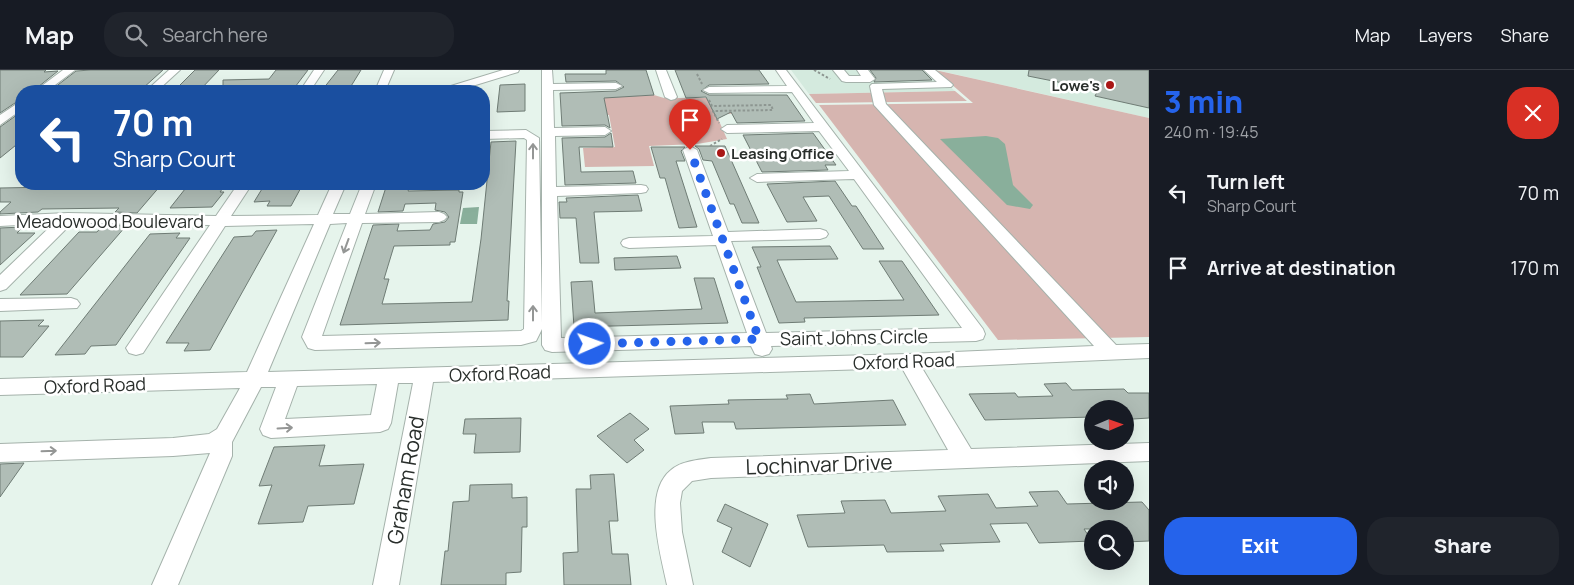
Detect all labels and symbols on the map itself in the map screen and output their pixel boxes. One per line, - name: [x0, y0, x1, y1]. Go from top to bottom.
- place label: Lowe's: [1051, 75, 1100, 96]
- marker: Lowe's: [1104, 79, 1116, 91]
- pin: [669, 99, 711, 150]
- one-way arrow: [528, 143, 538, 159]
- place label: Leasing Office: [731, 143, 834, 164]
- marker: Leasing Office: [715, 147, 727, 159]
- street label: Meadowood Boulevard: [16, 209, 204, 233]
- one-way arrow: [341, 238, 350, 253]
- one-way arrow: [528, 305, 538, 322]
- position arrow: [563, 317, 615, 369]
- street label: Saint Johns Circle: [780, 324, 928, 350]
- one-way arrow: [365, 338, 381, 347]
- street label: Oxford Road: [853, 347, 955, 375]
- street label: Oxford Road: [449, 359, 551, 387]
- street label: Oxford Road: [44, 371, 146, 399]
- north arrow: [1084, 400, 1134, 450]
- street label: Graham Road: [380, 414, 430, 546]
- one-way arrow: [277, 423, 293, 432]
- one-way arrow: [40, 447, 56, 456]
- street label: Lochinvar Drive: [745, 447, 893, 481]

